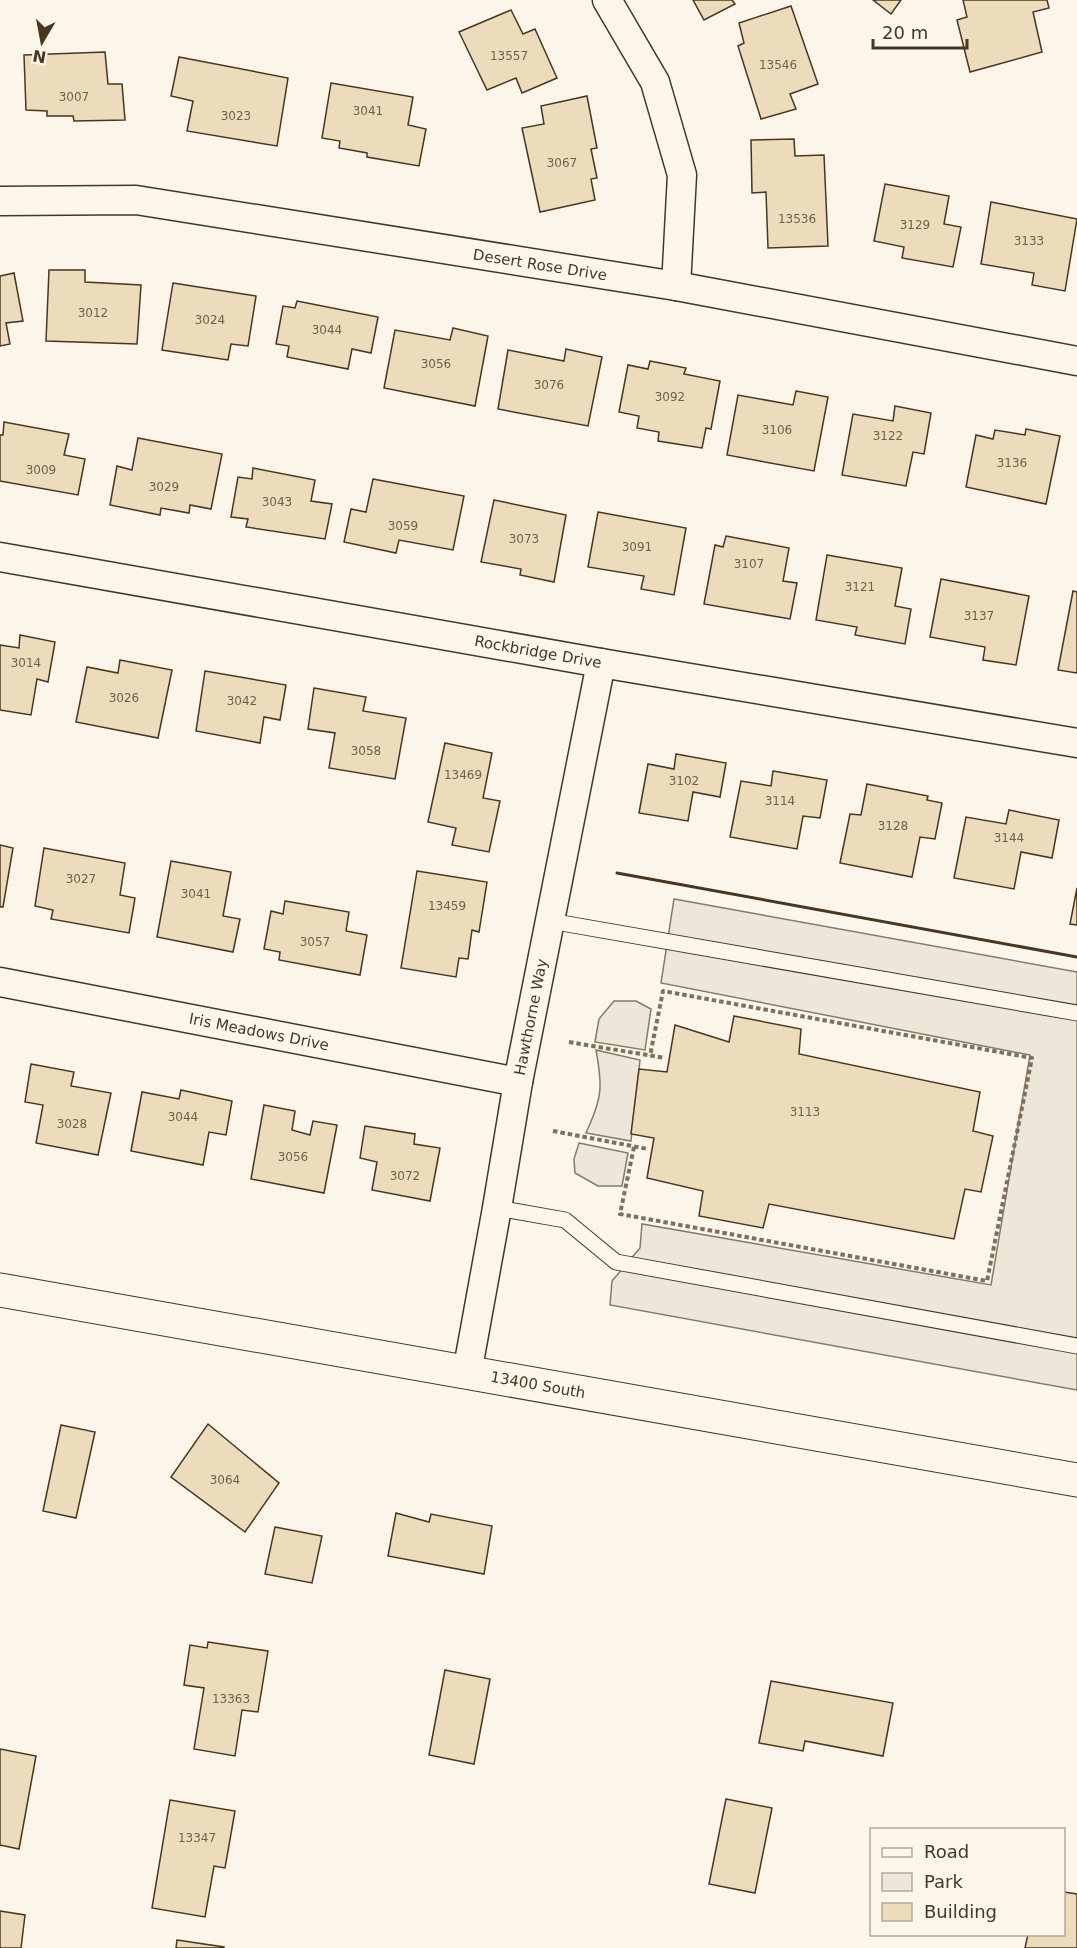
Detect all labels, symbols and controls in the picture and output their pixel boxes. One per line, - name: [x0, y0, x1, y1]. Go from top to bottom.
- north arrow: [12, 12, 72, 72]
- scale bar: [873, 12, 968, 50]
- text: 20 m: [882, 22, 928, 43]
- text: N: [31, 46, 48, 67]
- house number: 13557: [490, 49, 528, 63]
- house number: 13546: [759, 58, 797, 72]
- house number: 3007: [59, 90, 89, 104]
- house number: 3041: [353, 104, 383, 118]
- house number: 3023: [221, 109, 251, 123]
- house number: 3067: [547, 156, 577, 170]
- house number: 13536: [778, 212, 816, 226]
- house number: 3129: [900, 218, 930, 232]
- house number: 3133: [1014, 234, 1044, 248]
- street label: Desert Rose Drive: [472, 246, 608, 284]
- house number: 3012: [78, 306, 108, 320]
- house number: 3024: [195, 313, 225, 327]
- house number: 3044: [312, 323, 342, 337]
- house number: 3056: [421, 357, 451, 371]
- house number: 3076: [534, 378, 564, 392]
- house number: 3092: [655, 390, 685, 404]
- house number: 3106: [762, 423, 792, 437]
- house number: 3122: [873, 429, 903, 443]
- house number: 3136: [997, 456, 1027, 470]
- house number: 3009: [26, 463, 56, 477]
- house number: 3029: [149, 480, 179, 494]
- house number: 3043: [262, 495, 292, 509]
- house number: 3059: [388, 519, 418, 533]
- house number: 3073: [509, 532, 539, 546]
- house number: 3091: [622, 540, 652, 554]
- house number: 3107: [734, 557, 764, 571]
- house number: 3121: [845, 580, 875, 594]
- house number: 3137: [964, 609, 994, 623]
- street label: Rockbridge Drive: [473, 632, 603, 672]
- house number: 3014: [11, 656, 41, 670]
- house number: 3026: [109, 691, 139, 705]
- house number: 3042: [227, 694, 257, 708]
- house number: 3058: [351, 744, 381, 758]
- house number: 13469: [444, 768, 482, 782]
- house number: 3102: [669, 774, 699, 788]
- house number: 3114: [765, 794, 795, 808]
- house number: 3128: [878, 819, 908, 833]
- house number: 3144: [994, 831, 1024, 845]
- house number: 3027: [66, 872, 96, 886]
- house number: 3041: [181, 887, 211, 901]
- house number: 13459: [428, 899, 466, 913]
- house number: 3057: [300, 935, 330, 949]
- street label: Hawthorne Way: [511, 957, 551, 1077]
- street label: Iris Meadows Drive: [187, 1010, 331, 1054]
- house number: 3113: [790, 1105, 820, 1119]
- house number: 3044: [168, 1110, 198, 1124]
- house number: 3028: [57, 1117, 87, 1131]
- house number: 3056: [278, 1150, 308, 1164]
- house number: 3072: [390, 1169, 420, 1183]
- street label: 13400 South: [489, 1368, 587, 1402]
- house number: 3064: [210, 1473, 240, 1487]
- house number: 13363: [212, 1692, 250, 1706]
- legend: [870, 1828, 1065, 1936]
- house number: 13347: [178, 1831, 216, 1845]
- text: Road: [924, 1841, 969, 1862]
- text: Park: [924, 1871, 963, 1892]
- text: Building: [924, 1901, 997, 1922]

